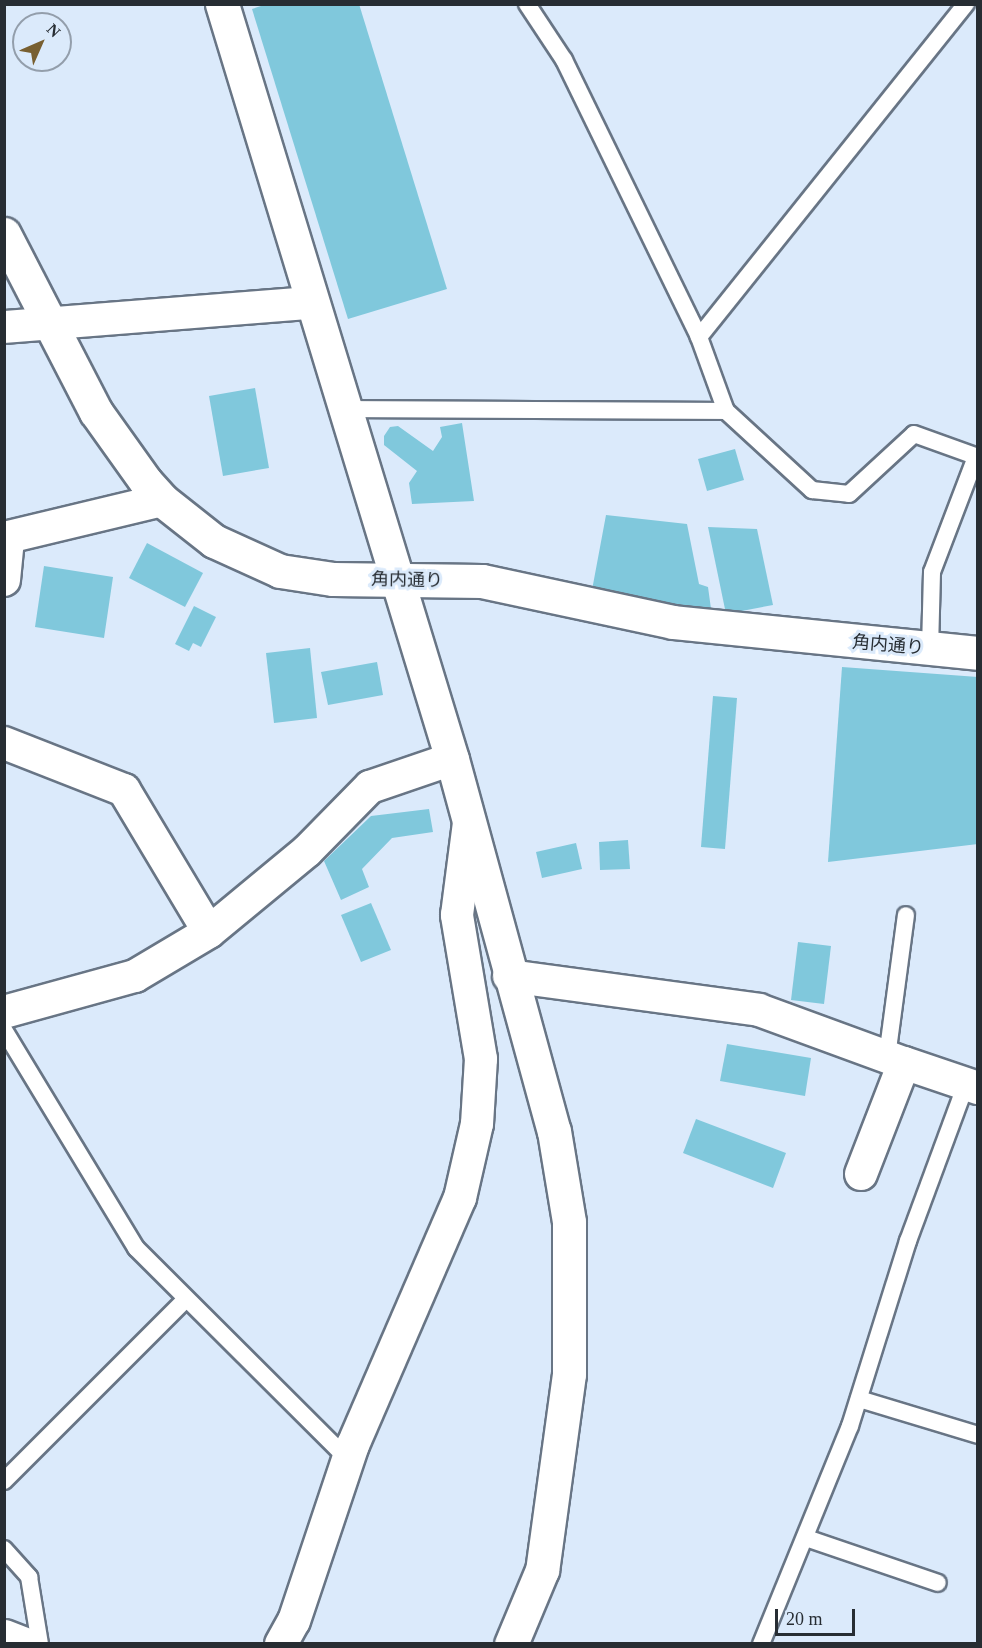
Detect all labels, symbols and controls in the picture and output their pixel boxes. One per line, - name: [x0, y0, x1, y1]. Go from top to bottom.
- north arrow: [12, 12, 72, 72]
- text: N: [44, 20, 64, 40]
- street label: 角内通り: [371, 569, 443, 591]
- street label: 角内通り: [851, 631, 925, 659]
- scale bar: [778, 1597, 858, 1635]
- text: 20 m: [786, 1609, 823, 1629]

